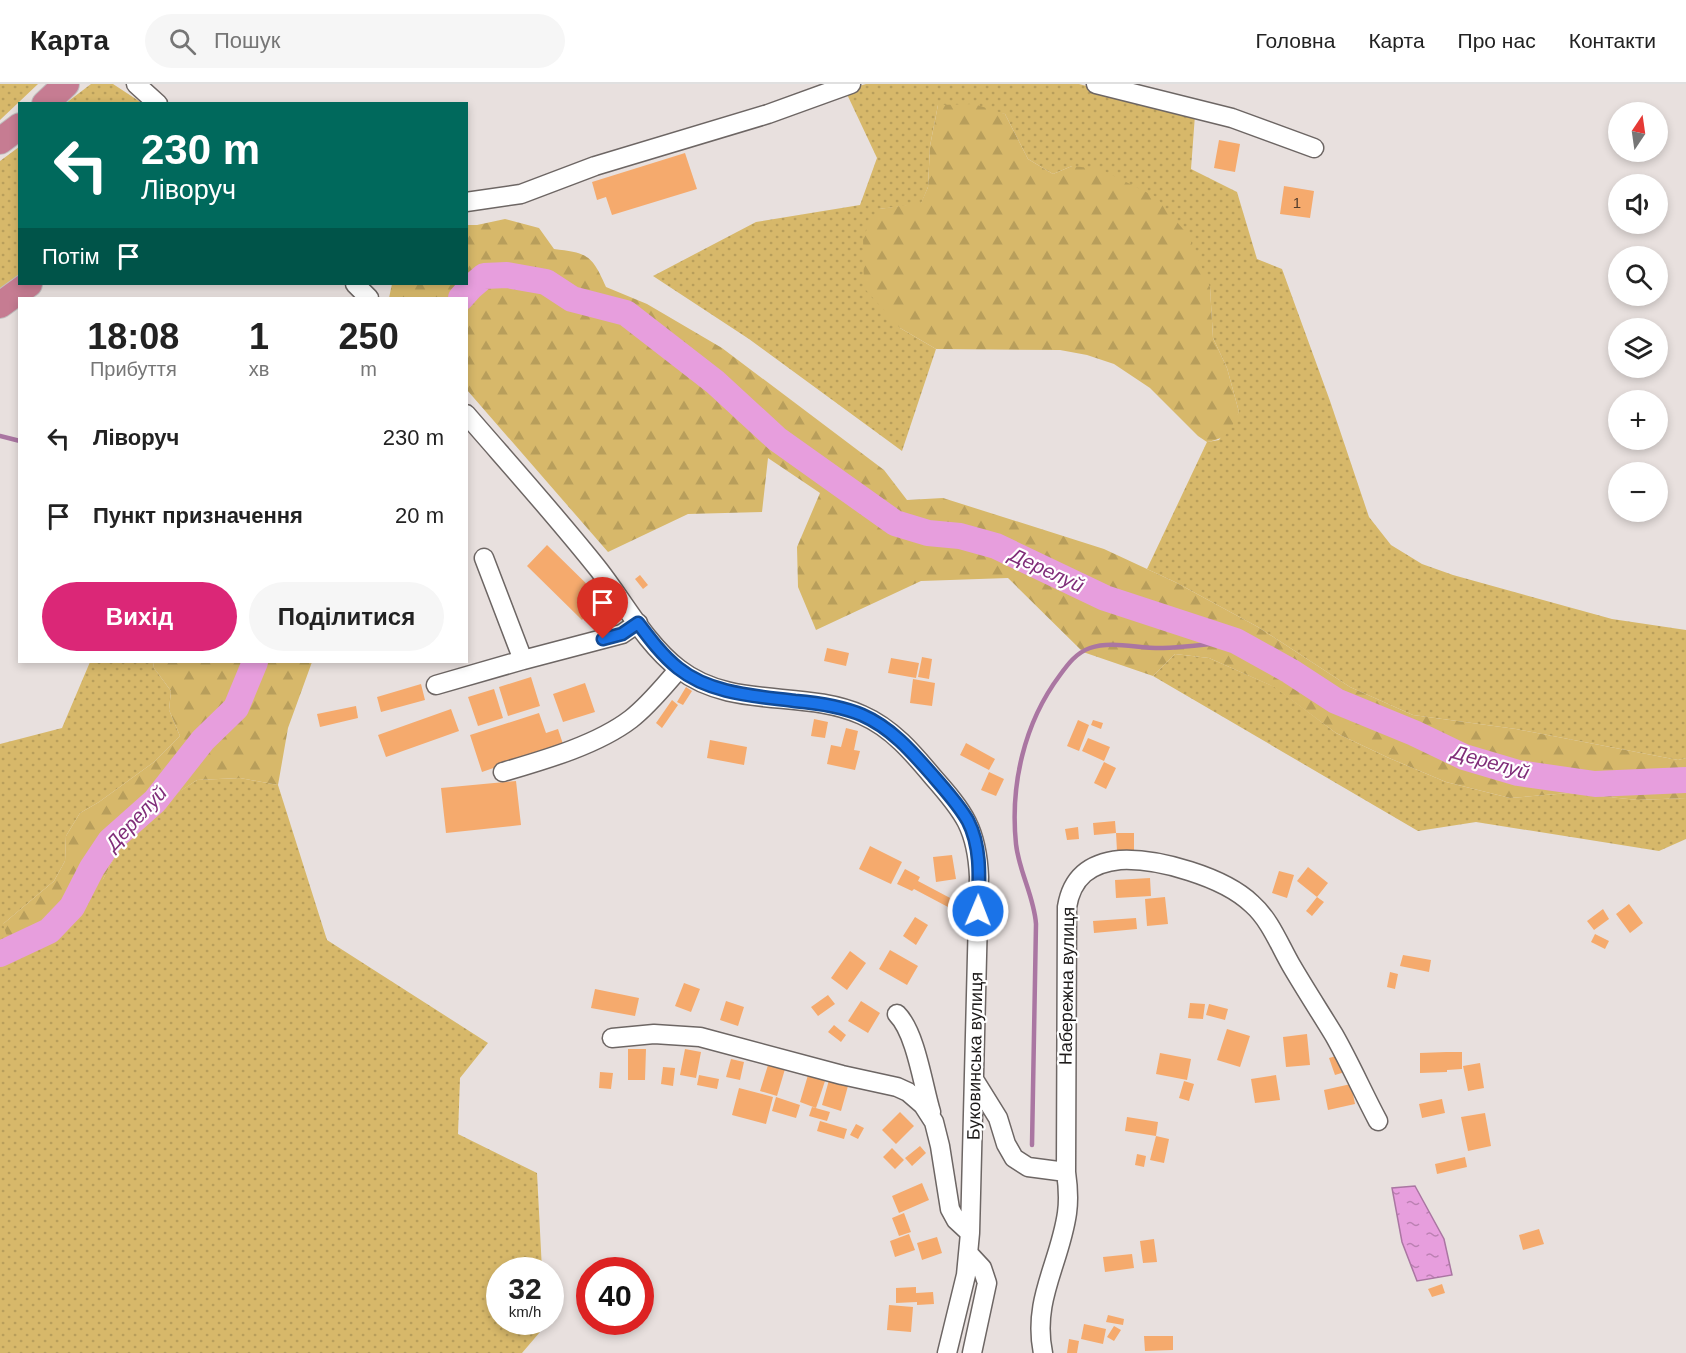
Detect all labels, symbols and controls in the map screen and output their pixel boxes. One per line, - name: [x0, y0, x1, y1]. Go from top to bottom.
- search box: [145, 14, 565, 68]
- text: Карта: [30, 25, 109, 56]
- icon: search: [166, 25, 199, 58]
- text: Пошук: [214, 28, 280, 53]
- text: Головна: [1256, 29, 1335, 52]
- text: Карта: [1368, 29, 1425, 52]
- text: Про нас: [1458, 29, 1536, 52]
- text: Контакти: [1569, 29, 1656, 52]
- north arrow: [1608, 102, 1668, 162]
- map controls: [1608, 102, 1668, 522]
- icon: left: [42, 126, 120, 204]
- text: 230 m: [141, 126, 260, 173]
- button: sound: [1608, 174, 1668, 234]
- text: Ліворуч: [141, 175, 236, 205]
- house number: 1: [1293, 194, 1301, 211]
- icon: arrive: [112, 240, 145, 273]
- text: Потім: [42, 244, 100, 269]
- button: search: [1608, 246, 1668, 306]
- text: 18:08: [87, 316, 179, 357]
- text: 1: [249, 316, 269, 357]
- text: 250: [339, 316, 399, 357]
- button: layers: [1608, 318, 1668, 378]
- text: Прибуття: [90, 358, 177, 380]
- text: хв: [249, 358, 269, 380]
- text: m: [360, 358, 377, 380]
- button: +: [1608, 390, 1668, 450]
- icon: left: [42, 422, 75, 455]
- text: Ліворуч: [93, 425, 179, 450]
- text: 230 m: [383, 425, 444, 450]
- button: −: [1608, 462, 1668, 522]
- icon: arrive: [42, 500, 75, 533]
- text: Пункт призначення: [93, 503, 303, 528]
- text: 20 m: [395, 503, 444, 528]
- water label: Дерелуй: [1005, 542, 1087, 597]
- pin: [577, 577, 628, 639]
- button: Вихід: [42, 582, 237, 651]
- button: Поділитися: [249, 582, 444, 651]
- icon: arrive: [586, 586, 619, 619]
- water label: Дерелуй: [1448, 740, 1532, 783]
- water label: Дерелуй: [100, 782, 171, 856]
- position arrow: [946, 879, 1010, 943]
- street label: Набережна вулиця: [1056, 907, 1078, 1065]
- street label: Буковинська вулиця: [964, 972, 986, 1140]
- speed limit sign: 40: [576, 1257, 654, 1335]
- text: 32: [508, 1272, 542, 1305]
- text: km/h: [509, 1303, 541, 1320]

